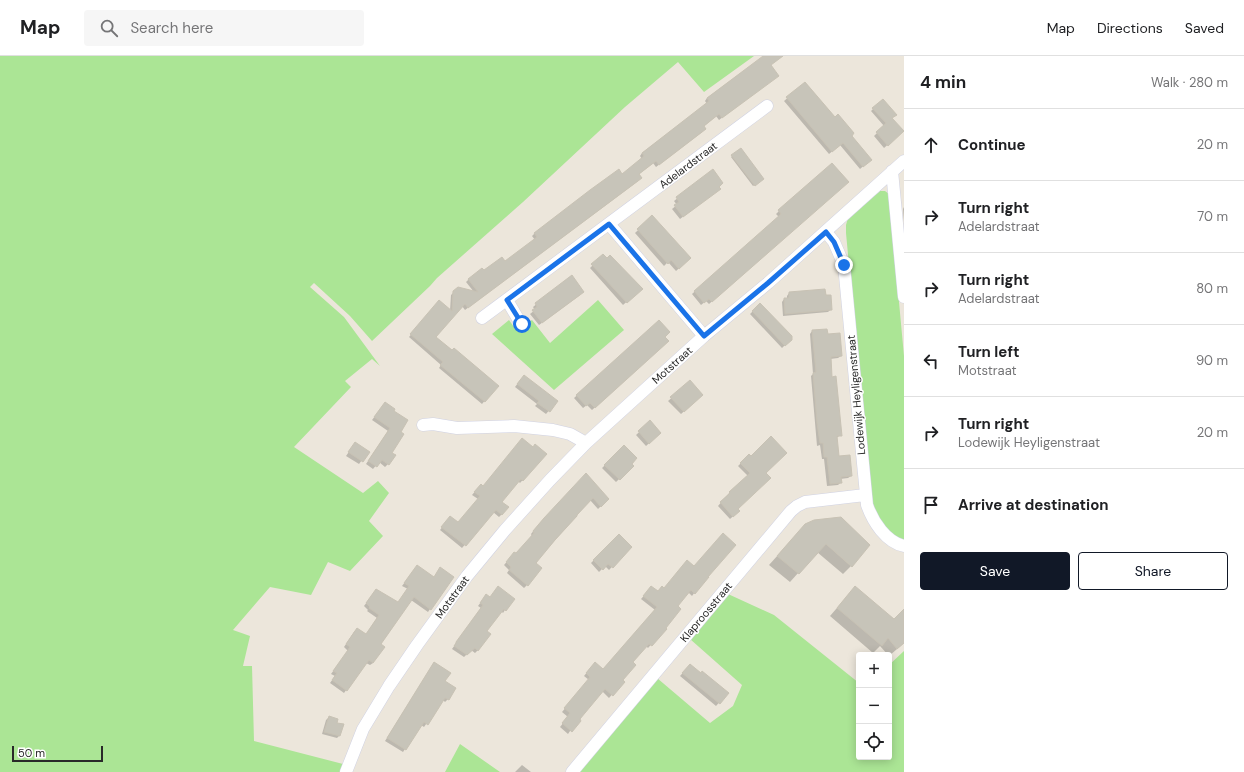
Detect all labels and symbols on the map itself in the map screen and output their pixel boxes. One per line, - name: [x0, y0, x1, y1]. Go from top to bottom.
- street label: Adelardstraat: [656, 139, 720, 191]
- route end: [835, 256, 853, 274]
- route start: [513, 315, 531, 333]
- street label: Lodewijk Heyligenstraat: [844, 335, 868, 455]
- street label: Motstraat: [649, 343, 695, 387]
- street label: Motstraat: [432, 573, 472, 621]
- street label: Klaproosstraat: [677, 579, 735, 645]
- scale bar: [12, 744, 103, 763]

